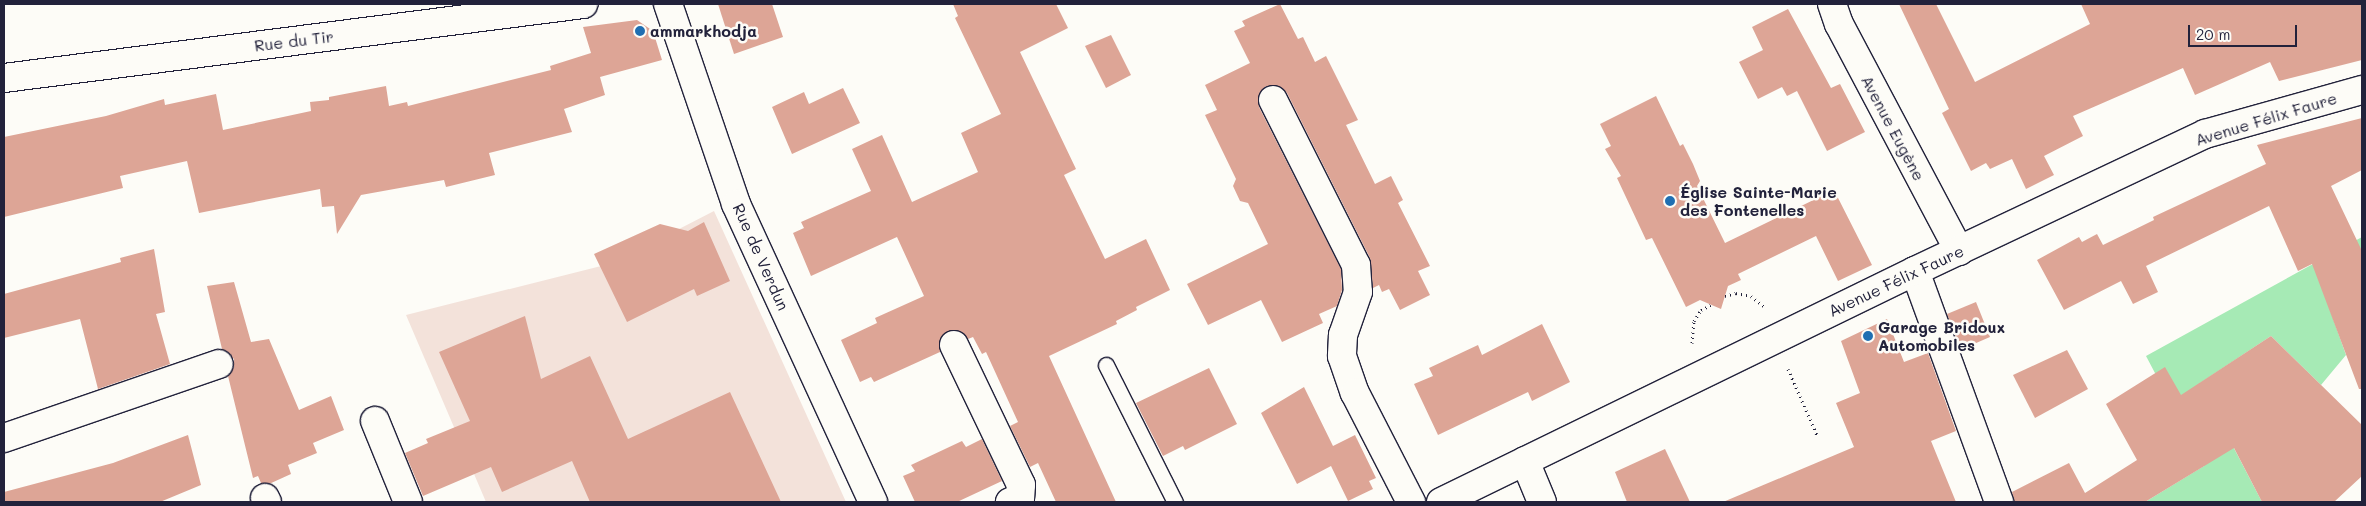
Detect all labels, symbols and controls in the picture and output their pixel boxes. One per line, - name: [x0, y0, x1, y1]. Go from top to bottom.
- scale bar: [2191, 15, 2300, 47]
- place label: ammarkhodja: [650, 21, 757, 41]
- text: 20 m: [2196, 24, 2230, 44]
- marker: ammarkhodja: [634, 25, 646, 37]
- street label: Rue du Tir: [253, 27, 335, 55]
- street label: Avenue Eugène: [1857, 72, 1929, 184]
- street label: Avenue Félix Faure: [2193, 88, 2339, 150]
- place label: Église Sainte-Marie des Fontenelles: [1680, 182, 1837, 220]
- marker: Église Sainte-Marie des Fontenelles: [1664, 195, 1676, 207]
- street label: Rue de Verdun: [729, 200, 793, 314]
- street label: Avenue Félix Faure: [1825, 241, 1967, 321]
- place label: Garage Bridoux Automobiles: [1878, 317, 2005, 355]
- marker: Garage Bridoux Automobiles: [1862, 330, 1874, 342]

